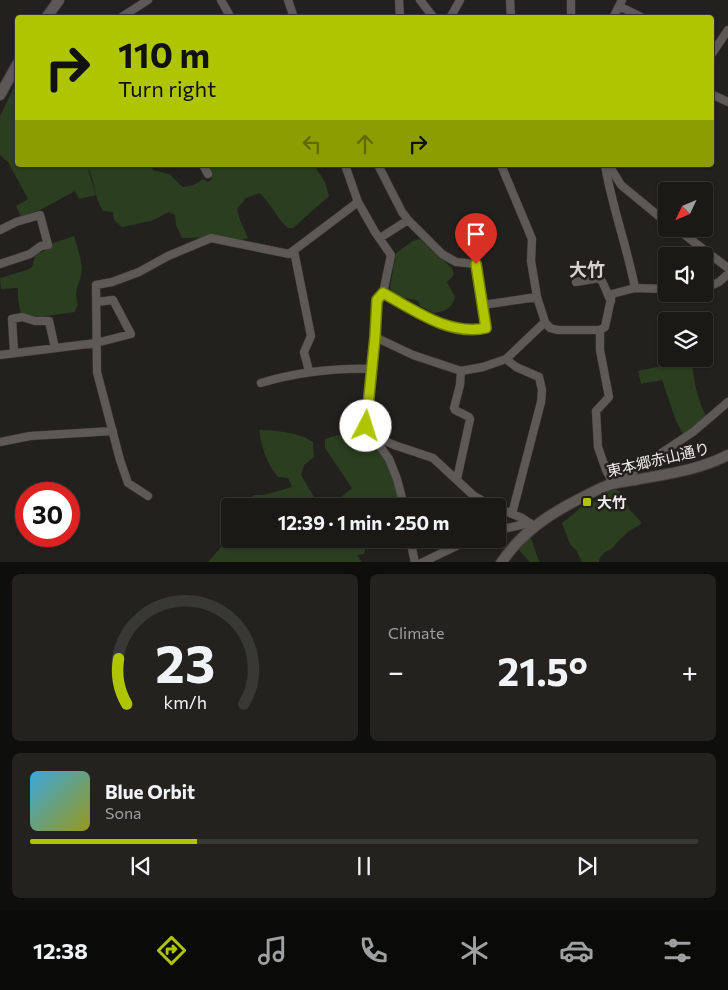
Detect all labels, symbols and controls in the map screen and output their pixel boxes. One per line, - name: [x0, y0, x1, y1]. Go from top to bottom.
- text: 110 m: [118, 32, 210, 75]
- icon: right: [35, 35, 100, 100]
- text: Turn right: [118, 75, 216, 102]
- icon: left: [298, 130, 326, 158]
- icon: ahead: [351, 130, 379, 158]
- icon: right: [404, 130, 432, 158]
- north arrow: [658, 182, 712, 238]
- map controls: [658, 182, 713, 367]
- pin: [455, 213, 497, 264]
- icon: arrive: [462, 220, 490, 248]
- button: sound: [658, 247, 713, 302]
- district label: 大竹: [569, 258, 605, 280]
- button: layers: [658, 312, 713, 367]
- position arrow: [339, 399, 391, 451]
- street label: 東本郷赤山通り: [605, 438, 711, 480]
- speed limit sign: 30: [15, 482, 80, 547]
- place label: 大竹: [597, 493, 627, 511]
- marker: 大竹: [581, 496, 593, 508]
- text: 12:39 · 1 min · 250 m: [278, 511, 449, 534]
- text: Climate: [388, 623, 444, 642]
- text: 23: [155, 630, 215, 694]
- text: 21.5°: [498, 647, 588, 694]
- text: −: [388, 654, 404, 688]
- text: +: [682, 654, 698, 688]
- text: km/h: [163, 691, 207, 713]
- text: Blue Orbit: [105, 780, 195, 803]
- text: Sona: [105, 803, 141, 822]
- icon: previous: [127, 852, 155, 880]
- icon: pause: [350, 852, 378, 880]
- icon: next: [573, 852, 601, 880]
- icon: directions: [154, 933, 189, 968]
- icon: music: [255, 933, 290, 968]
- icon: phone: [356, 933, 391, 968]
- icon: climate: [457, 933, 492, 968]
- icon: car: [559, 933, 594, 968]
- icon: filters: [660, 933, 695, 968]
- text: 12:38: [33, 937, 88, 964]

